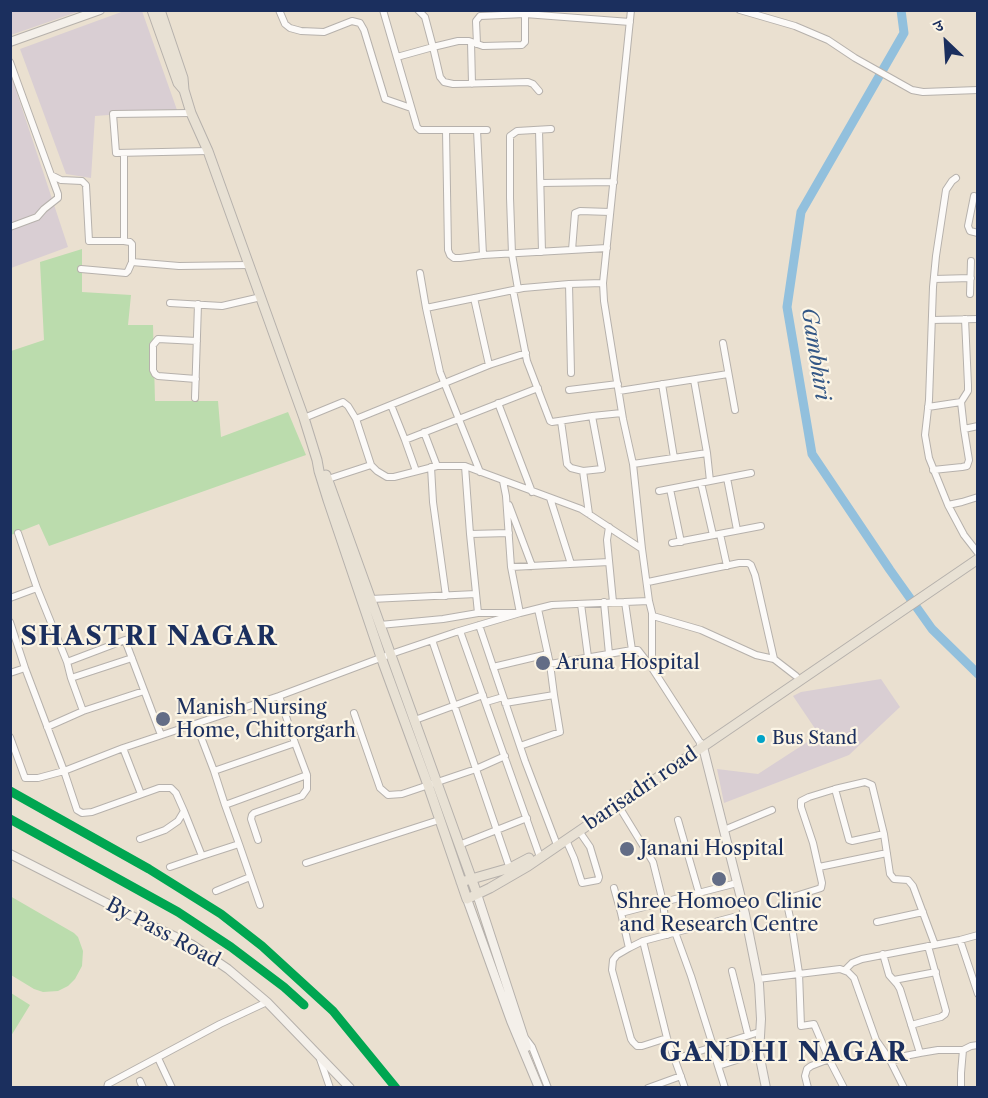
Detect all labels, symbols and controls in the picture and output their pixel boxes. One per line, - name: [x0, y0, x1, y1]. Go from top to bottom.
- north arrow: [916, 12, 976, 72]
- text: उ: [930, 15, 946, 36]
- water label: Gambhiri: [795, 306, 835, 402]
- district label: SHASTRI NAGAR: [20, 621, 278, 653]
- place label: Aruna Hospital: [556, 651, 700, 675]
- marker: Aruna Hospital: [534, 654, 552, 672]
- place label: Manish Nursing Home, Chittorgarh: [176, 696, 356, 743]
- marker: Manish Nursing Home, Chittorgarh: [154, 710, 172, 728]
- place label: Bus Stand: [772, 728, 857, 750]
- marker: Bus Stand: [755, 733, 767, 745]
- street label: barisadri road: [580, 742, 702, 836]
- place label: Janani Hospital: [640, 837, 784, 861]
- marker: Janani Hospital: [618, 840, 636, 858]
- marker: Shree Homoeo Clinic and Research Centre: [710, 870, 728, 888]
- place label: Shree Homoeo Clinic and Research Centre: [616, 890, 822, 937]
- street label: By Pass Road: [102, 893, 224, 973]
- district label: GANDHI NAGAR: [659, 1037, 909, 1069]

